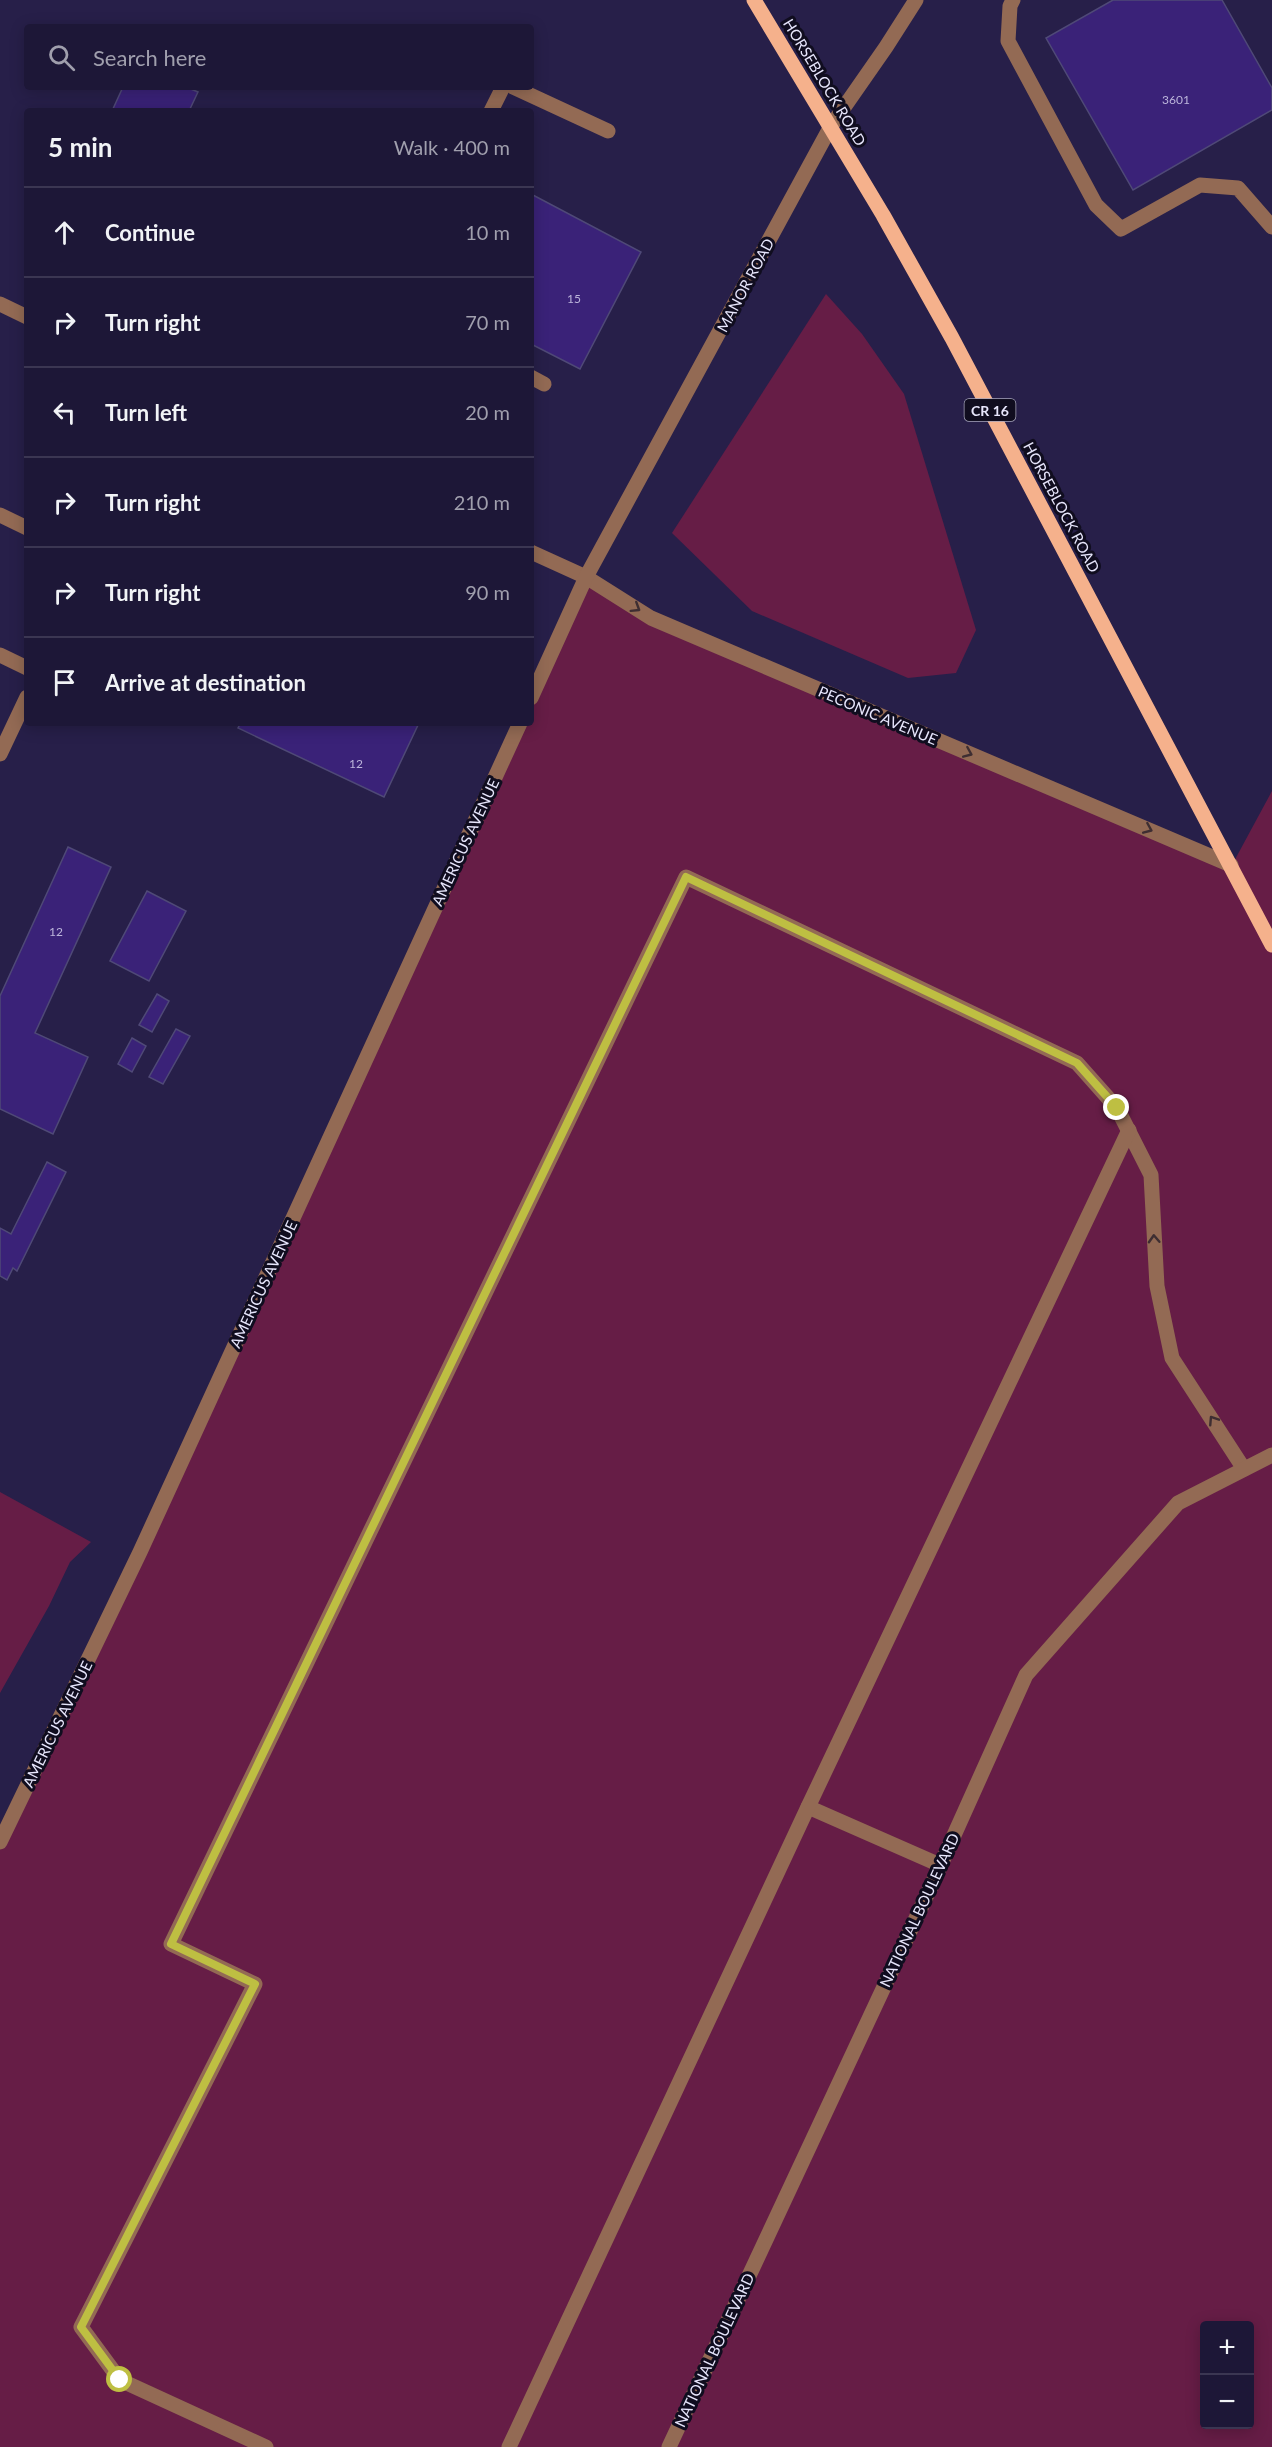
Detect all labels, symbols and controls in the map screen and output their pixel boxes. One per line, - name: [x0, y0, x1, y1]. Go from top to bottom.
- street label: HORSEBLOCK ROAD: [780, 15, 870, 149]
- search box: [24, 24, 534, 90]
- icon: search: [45, 41, 78, 74]
- text: Search here: [93, 44, 206, 71]
- house number: 3601: [1162, 92, 1190, 107]
- text: 5 min: [48, 131, 112, 163]
- text: Walk · 400 m: [394, 135, 510, 159]
- icon: ahead: [48, 216, 81, 249]
- text: Continue: [105, 219, 195, 246]
- text: 10 m: [465, 220, 510, 244]
- street label: MANOR ROAD: [713, 235, 777, 335]
- house number: 15: [567, 291, 581, 306]
- icon: right: [48, 306, 81, 339]
- text: Turn right: [105, 309, 200, 336]
- text: 70 m: [465, 310, 510, 334]
- icon: left: [48, 396, 81, 429]
- text: Turn left: [105, 399, 187, 426]
- road number: CR 16: [964, 399, 1016, 421]
- text: 20 m: [465, 400, 510, 424]
- street label: HORSEBLOCK ROAD: [1020, 439, 1104, 575]
- icon: right: [48, 486, 81, 519]
- text: Turn right: [105, 489, 200, 516]
- text: 210 m: [454, 490, 510, 514]
- icon: right: [48, 576, 81, 609]
- text: Turn right: [105, 579, 200, 606]
- text: 90 m: [465, 580, 510, 604]
- one-way arrow: [630, 601, 640, 613]
- icon: arrive: [48, 666, 81, 699]
- text: Arrive at destination: [105, 669, 306, 696]
- street label: PECONIC AVENUE: [816, 682, 940, 748]
- one-way arrow: [962, 746, 973, 758]
- house number: 12: [349, 756, 363, 771]
- street label: AMERICUS AVENUE: [428, 776, 502, 908]
- one-way arrow: [1141, 822, 1152, 834]
- house number: 12: [49, 924, 63, 939]
- route end: [1103, 1094, 1129, 1120]
- street label: AMERICUS AVENUE: [226, 1218, 300, 1350]
- one-way arrow: [1148, 1234, 1161, 1243]
- one-way arrow: [1208, 1416, 1220, 1426]
- street label: AMERICUS AVENUE: [19, 1658, 95, 1790]
- street label: NATIONAL BOULEVARD: [875, 1830, 963, 1990]
- street label: NATIONAL BOULEVARD: [670, 2270, 758, 2430]
- map controls: [1200, 2321, 1254, 2429]
- button: +: [1200, 2321, 1254, 2375]
- route start: [106, 2366, 132, 2392]
- button: −: [1200, 2375, 1254, 2429]

